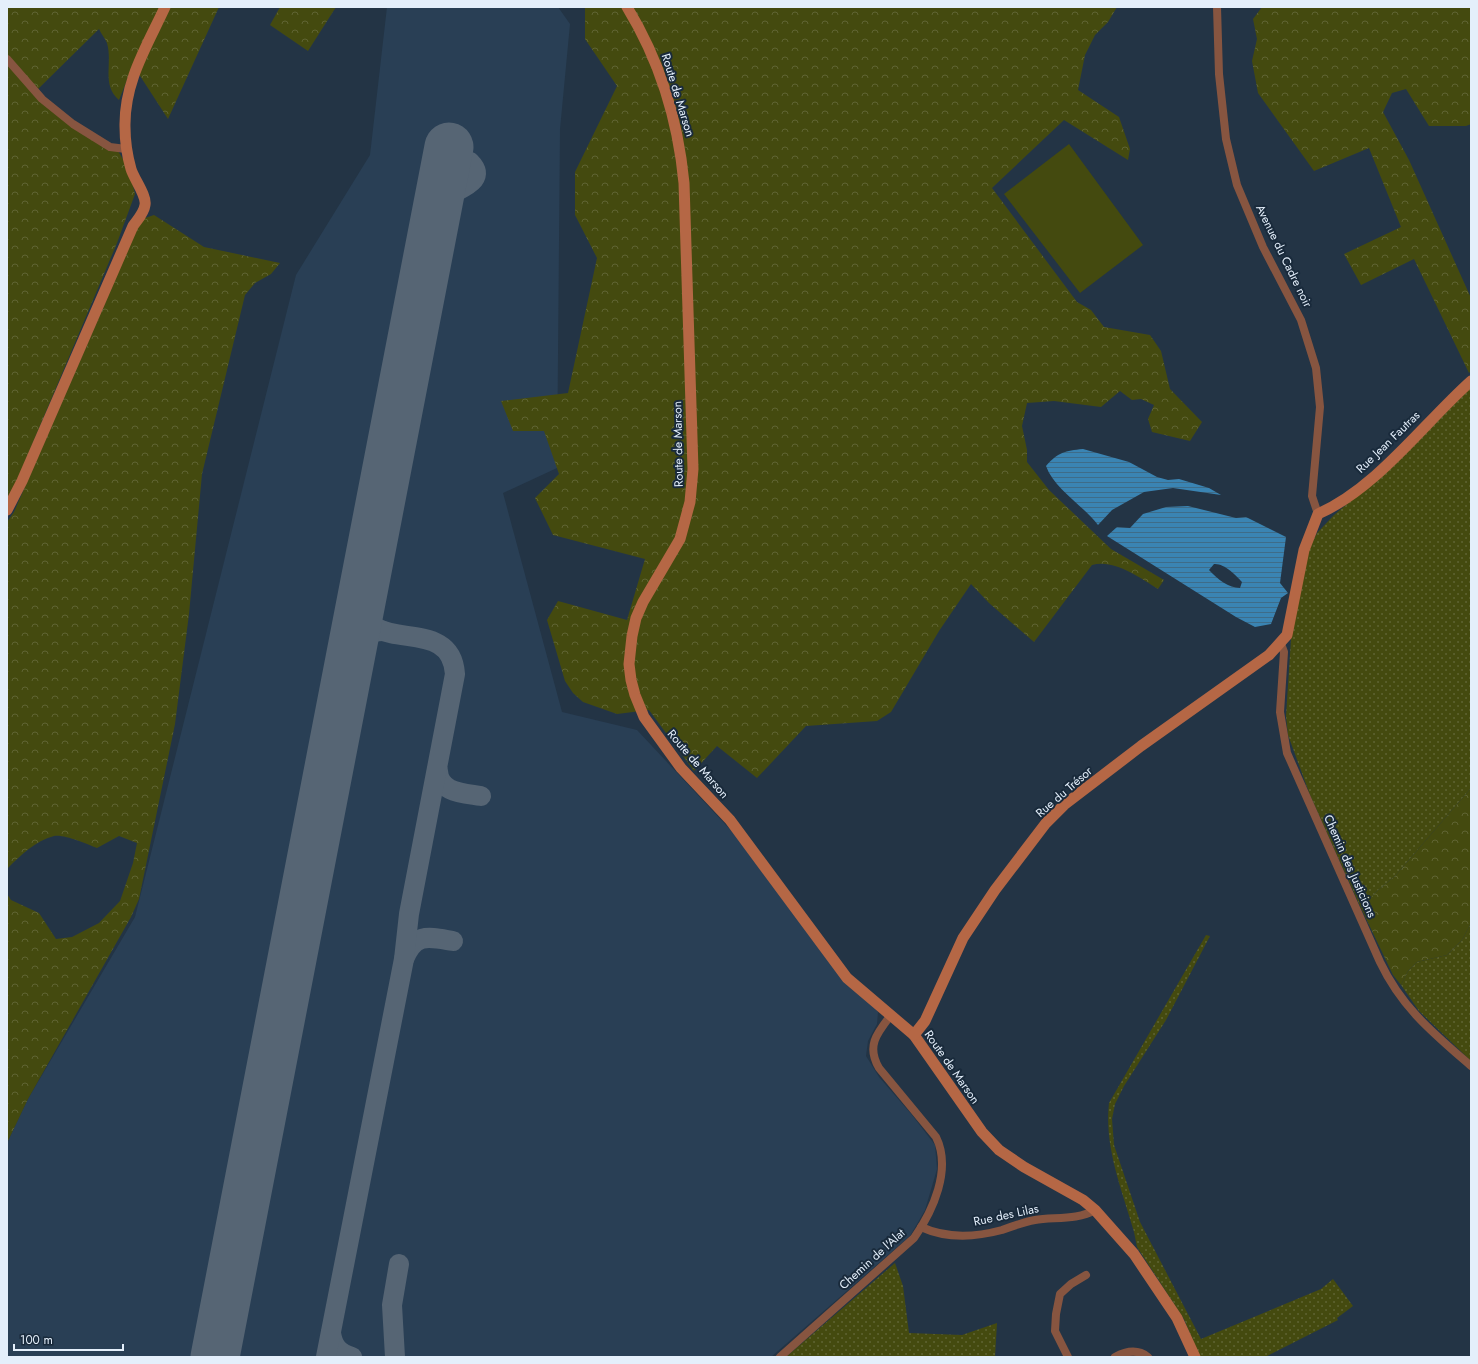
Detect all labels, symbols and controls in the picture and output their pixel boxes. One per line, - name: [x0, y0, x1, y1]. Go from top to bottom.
- street label: Route de Marson: [657, 51, 699, 139]
- street label: Avenue du Cadre noir: [1251, 202, 1317, 311]
- street label: Route de Marson: [668, 401, 688, 487]
- street label: Rue Jean Fautras: [1352, 407, 1424, 477]
- street label: Route de Marson: [663, 726, 733, 802]
- street label: Rue du Trésor: [1032, 762, 1097, 822]
- street label: Chemin des Justicions: [1319, 812, 1381, 921]
- street label: Route de Marson: [920, 1027, 984, 1107]
- street label: Rue des Lilas: [972, 1199, 1040, 1231]
- street label: Chemin de l'Alat: [835, 1224, 909, 1294]
- scale bar: [14, 1326, 123, 1352]
- text: 100 m: [20, 1331, 53, 1349]

